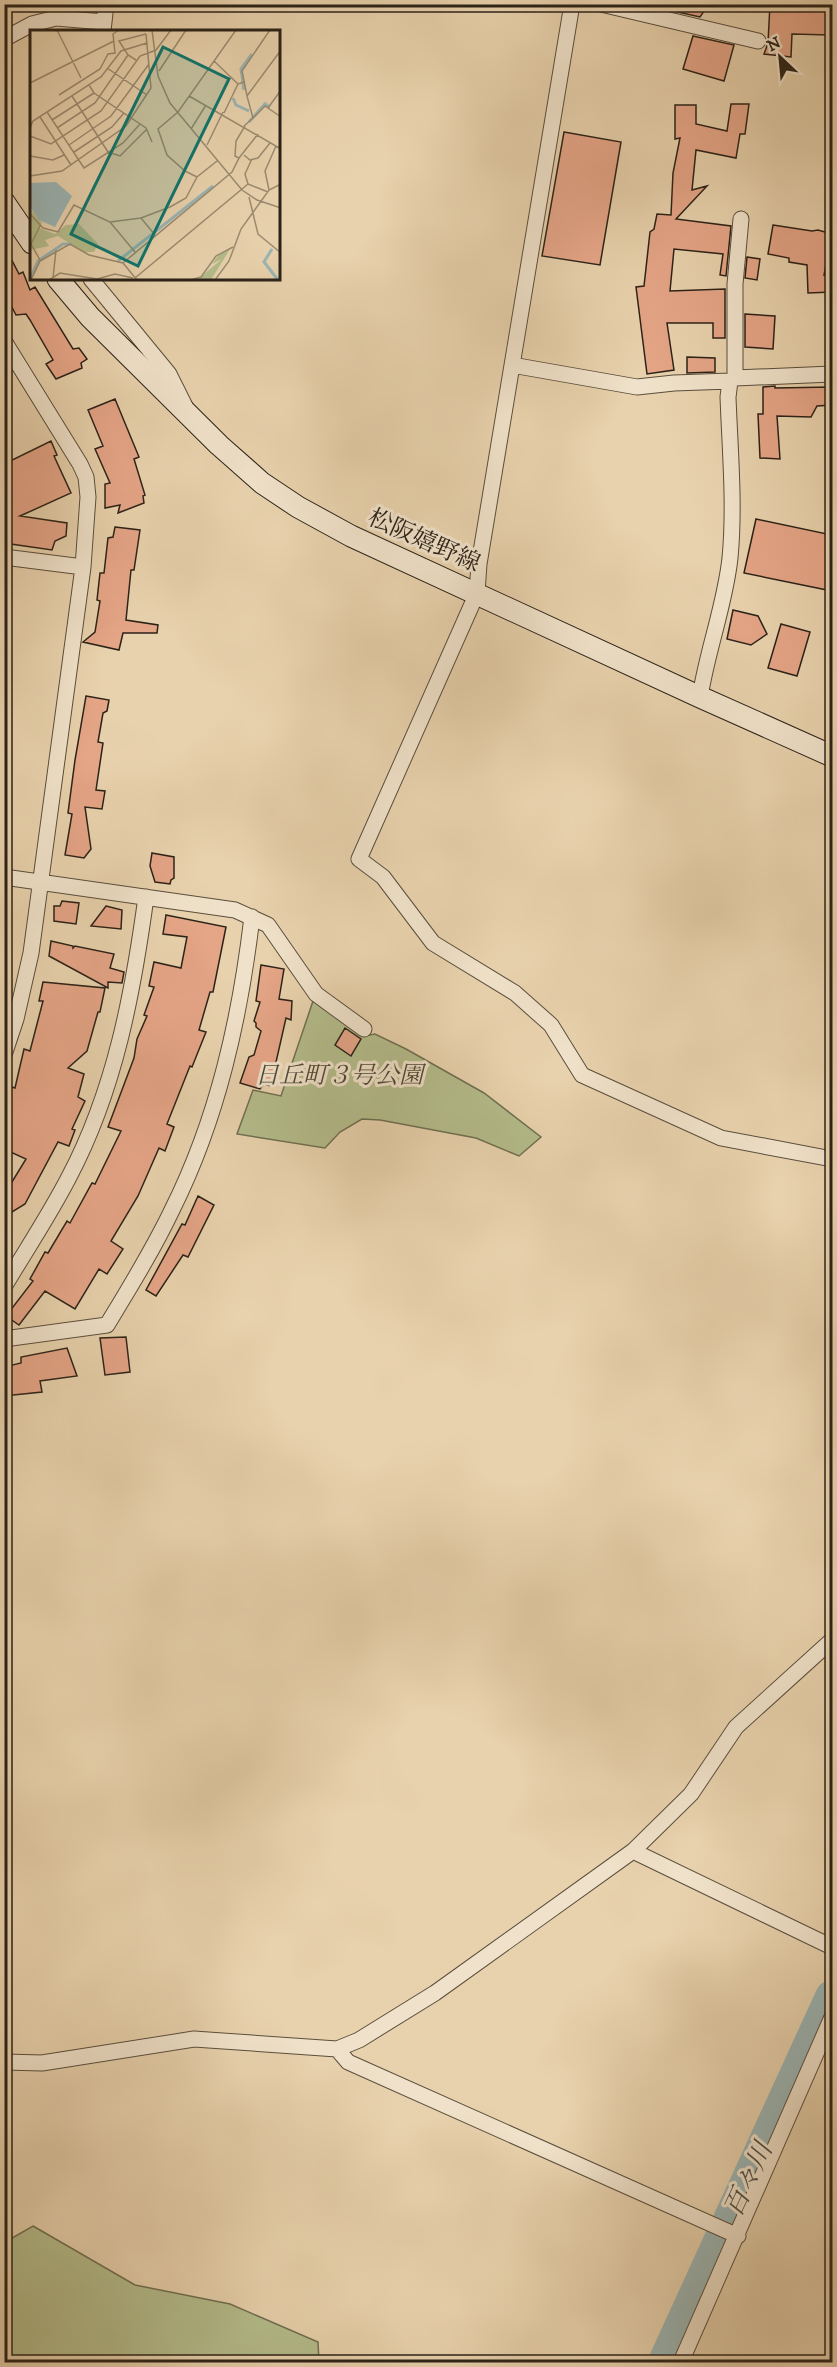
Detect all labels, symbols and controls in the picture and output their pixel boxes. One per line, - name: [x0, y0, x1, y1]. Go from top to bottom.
- north arrow: [750, 27, 810, 87]
- inset map: [30, 30, 280, 280]
- text: N: [764, 33, 784, 56]
- street label: 松阪嬉野線: [363, 503, 485, 579]
- park label: 日丘町３号公園: [255, 1061, 427, 1091]
- water label: 百々川: [718, 2135, 782, 2222]

